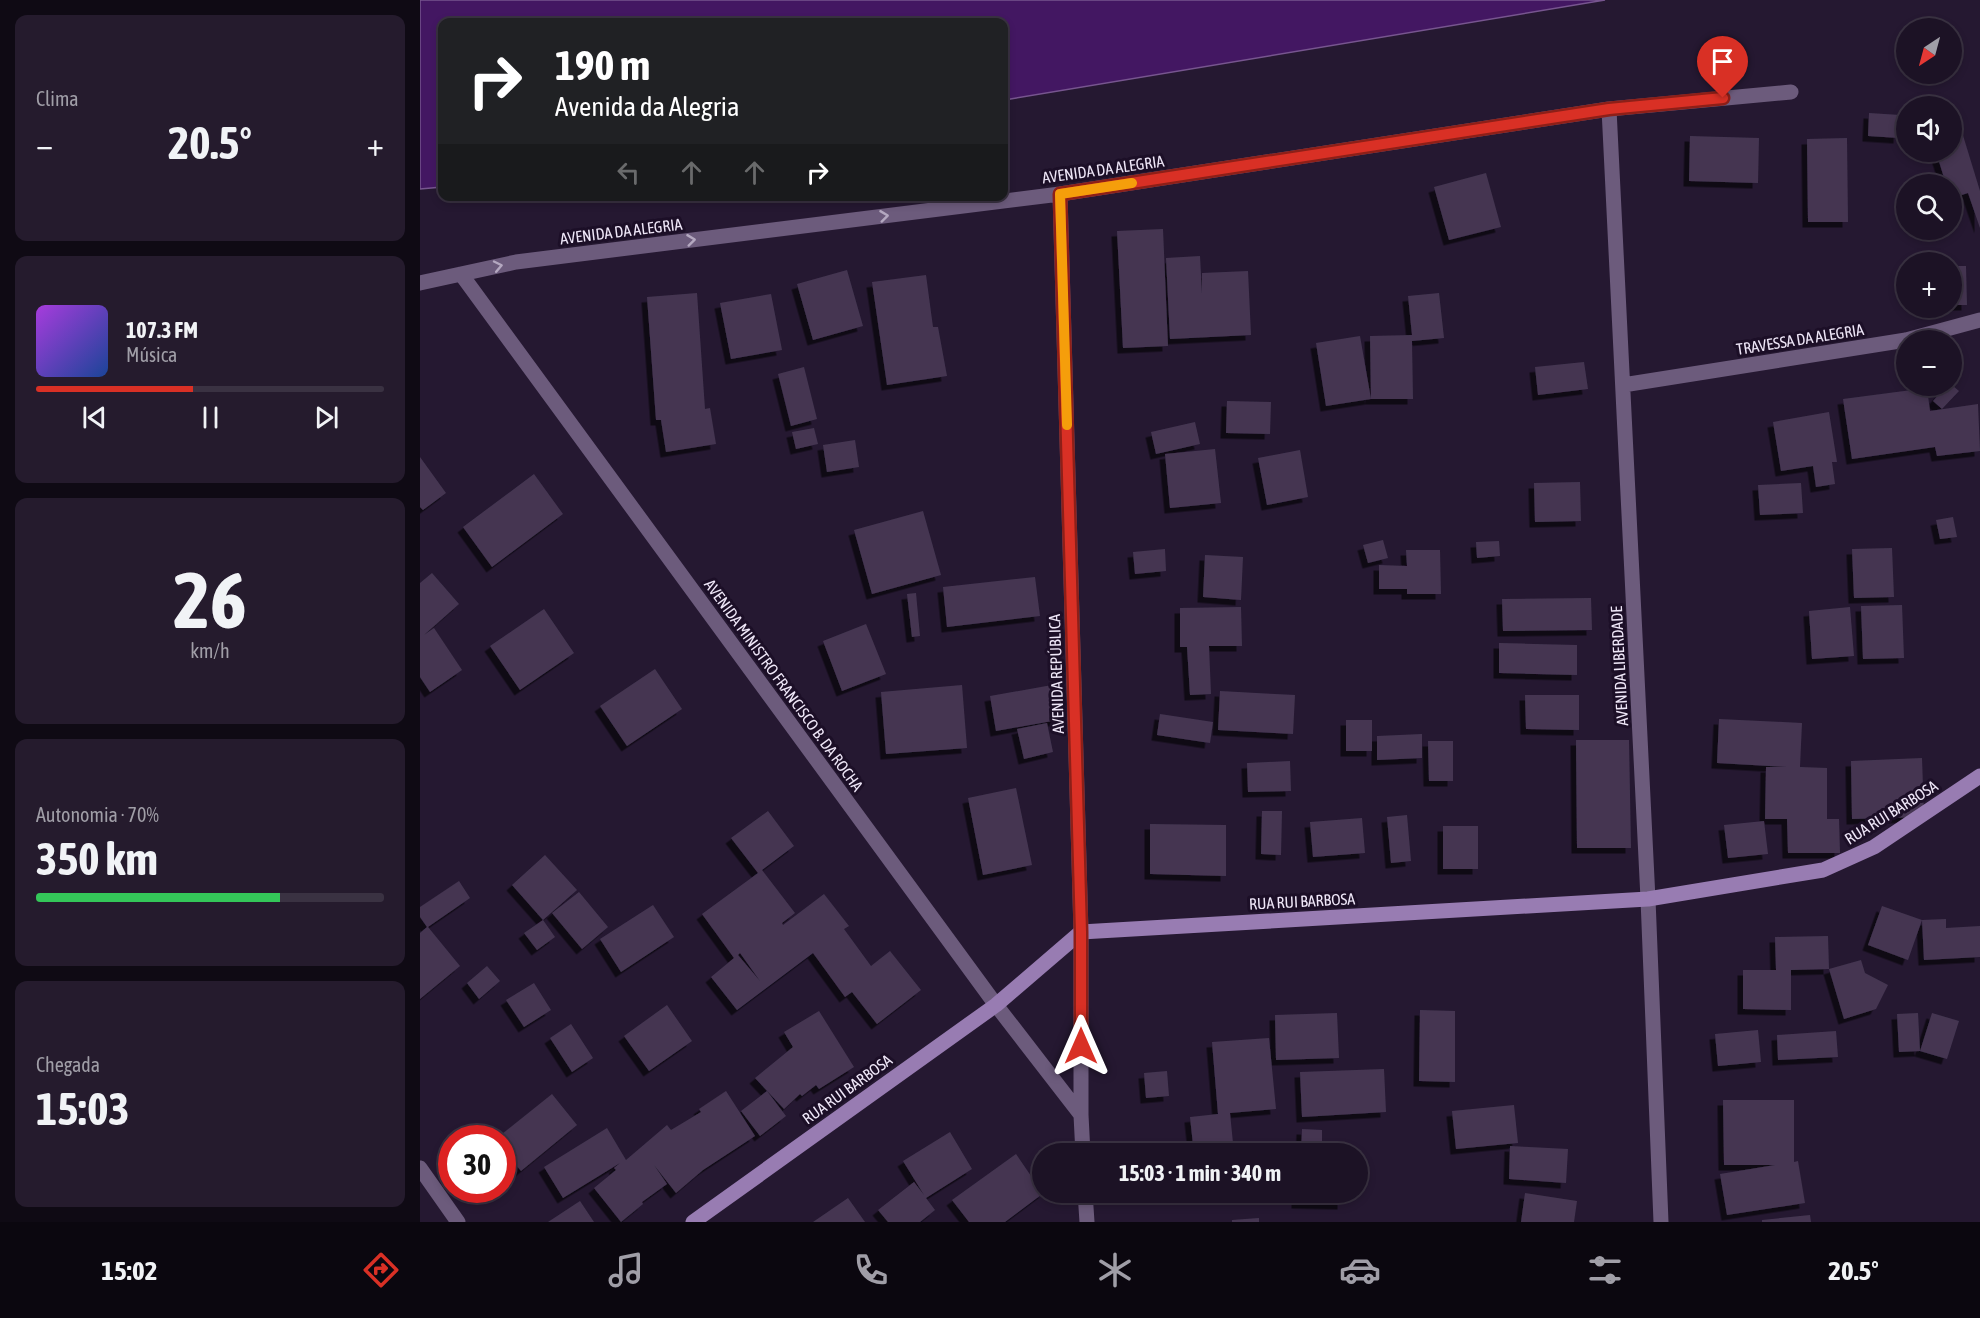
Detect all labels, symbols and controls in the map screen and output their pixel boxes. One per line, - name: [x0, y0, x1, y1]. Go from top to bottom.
- north arrow: [1896, 18, 1962, 84]
- map controls: [1896, 18, 1962, 396]
- pin: [1697, 36, 1748, 98]
- text: 190 m: [555, 41, 650, 89]
- icon: right: [456, 42, 534, 120]
- icon: arrive: [1706, 45, 1739, 78]
- text: Clima: [36, 87, 79, 110]
- text: Avenida da Alegria: [555, 91, 739, 122]
- button: sound: [1896, 96, 1962, 162]
- text: 20.5°: [168, 117, 252, 169]
- text: −: [36, 125, 53, 163]
- text: +: [367, 125, 384, 163]
- street label: AVENIDA DA ALEGRIA: [1041, 152, 1165, 186]
- icon: left: [612, 156, 645, 189]
- icon: ahead: [675, 156, 708, 189]
- icon: ahead: [738, 156, 771, 189]
- icon: right: [801, 156, 834, 189]
- button: search: [1896, 174, 1962, 240]
- one-way arrow: [880, 210, 889, 223]
- street label: AVENIDA DA ALEGRIA: [559, 215, 683, 247]
- one-way arrow: [686, 235, 696, 247]
- button: +: [1896, 252, 1962, 318]
- one-way arrow: [493, 260, 503, 273]
- text: 107.3 FM: [126, 317, 198, 343]
- street label: TRAVESSA DA ALEGRIA: [1735, 320, 1865, 358]
- button: −: [1896, 330, 1962, 396]
- text: Música: [126, 343, 177, 366]
- icon: previous: [78, 401, 111, 434]
- icon: pause: [194, 401, 227, 434]
- icon: next: [310, 401, 343, 434]
- text: 26: [173, 555, 247, 645]
- street label: AVENIDA MINISTRO FRANCISCO B. DA ROCHA: [701, 576, 867, 795]
- street label: AVENIDA LIBERDADE: [1607, 605, 1631, 726]
- street label: AVENIDA REPÚBLICA: [1045, 614, 1067, 734]
- text: km/h: [190, 639, 230, 662]
- street label: RUA RUI BARBOSA: [1841, 776, 1941, 848]
- text: Autonomia · 70%: [36, 803, 159, 826]
- text: 350 km: [36, 833, 158, 885]
- street label: RUA RUI BARBOSA: [1249, 889, 1356, 913]
- position arrow: [1049, 1014, 1113, 1078]
- street label: RUA RUI BARBOSA: [799, 1050, 895, 1127]
- text: Chegada: [36, 1053, 100, 1076]
- text: 15:03: [36, 1083, 130, 1135]
- speed limit sign: 30: [438, 1125, 516, 1203]
- text: 15:03 · 1 min · 340 m: [1119, 1160, 1281, 1186]
- icon: directions: [360, 1249, 402, 1291]
- icon: music: [605, 1249, 647, 1291]
- icon: phone: [850, 1249, 892, 1291]
- icon: climate: [1094, 1249, 1136, 1291]
- icon: car: [1339, 1249, 1381, 1291]
- icon: filters: [1584, 1249, 1626, 1291]
- text: 15:02: [101, 1255, 157, 1286]
- text: 20.5°: [1828, 1255, 1879, 1286]

